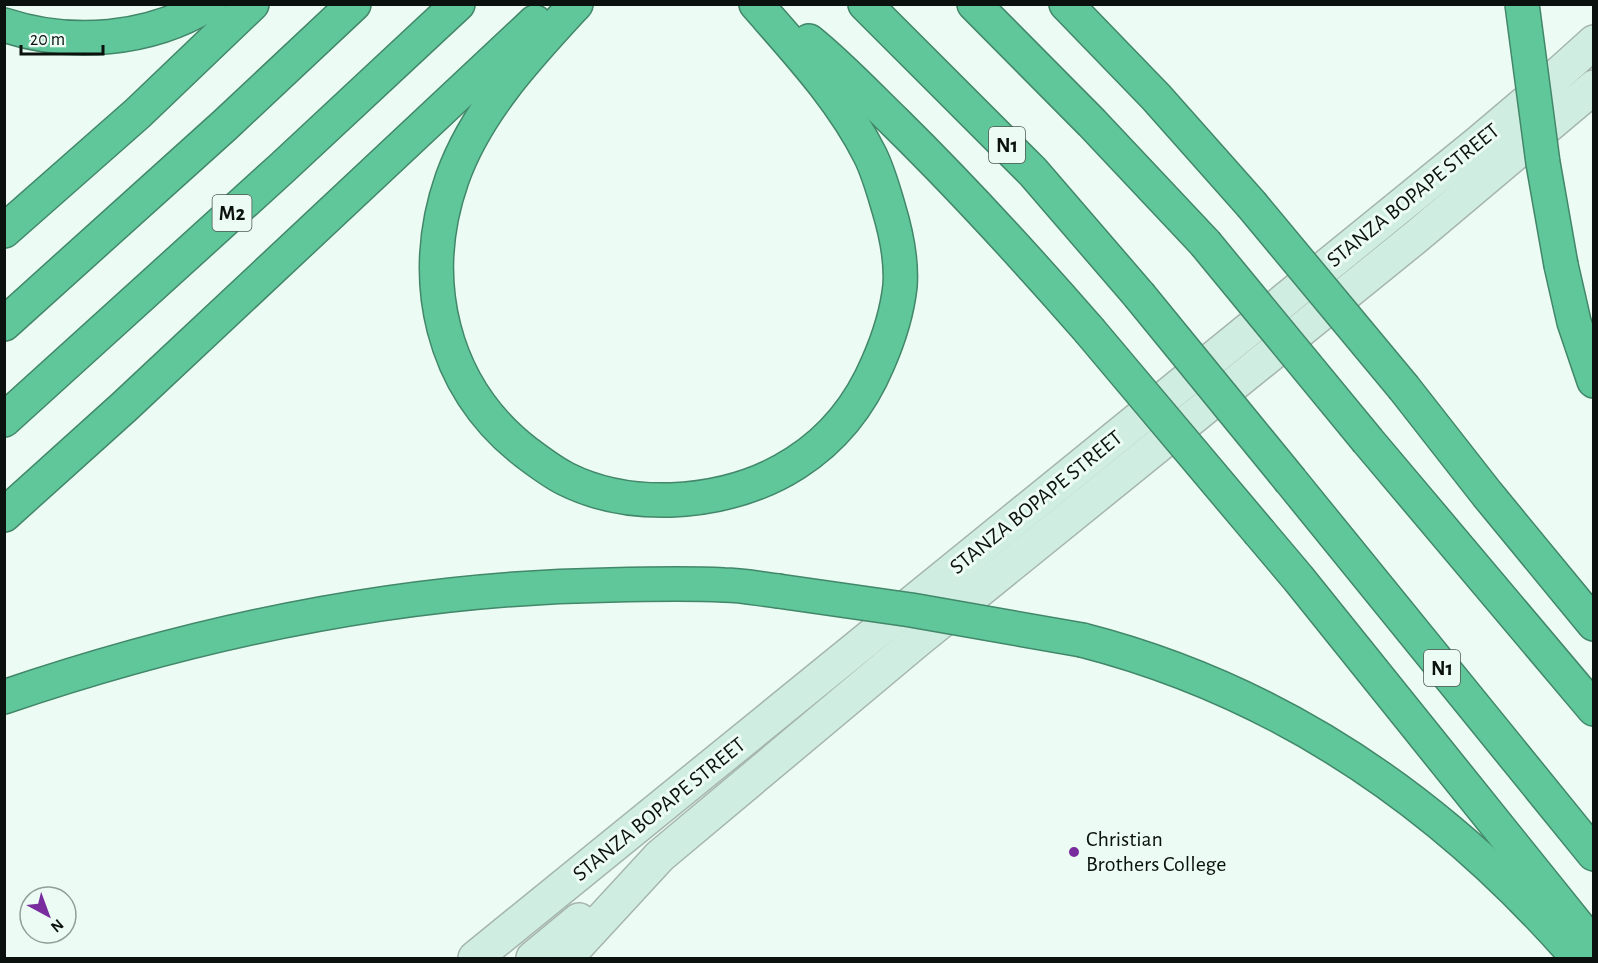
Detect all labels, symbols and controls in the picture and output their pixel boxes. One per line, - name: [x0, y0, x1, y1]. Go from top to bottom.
- scale bar: [21, 18, 104, 56]
- text: 20 m: [30, 31, 65, 49]
- street label: STANZA BOPAPE STREET: [1323, 119, 1504, 271]
- road number: N1: [989, 127, 1025, 163]
- road number: M2: [212, 195, 252, 231]
- street label: STANZA BOPAPE STREET: [946, 426, 1127, 578]
- road number: N1: [1424, 650, 1460, 686]
- street label: STANZA BOPAPE STREET: [569, 733, 750, 885]
- place label: Christian Brothers College: [1086, 828, 1226, 875]
- marker: Christian Brothers College: [1067, 845, 1081, 859]
- north arrow: [18, 885, 78, 945]
- text: N: [48, 916, 67, 935]

